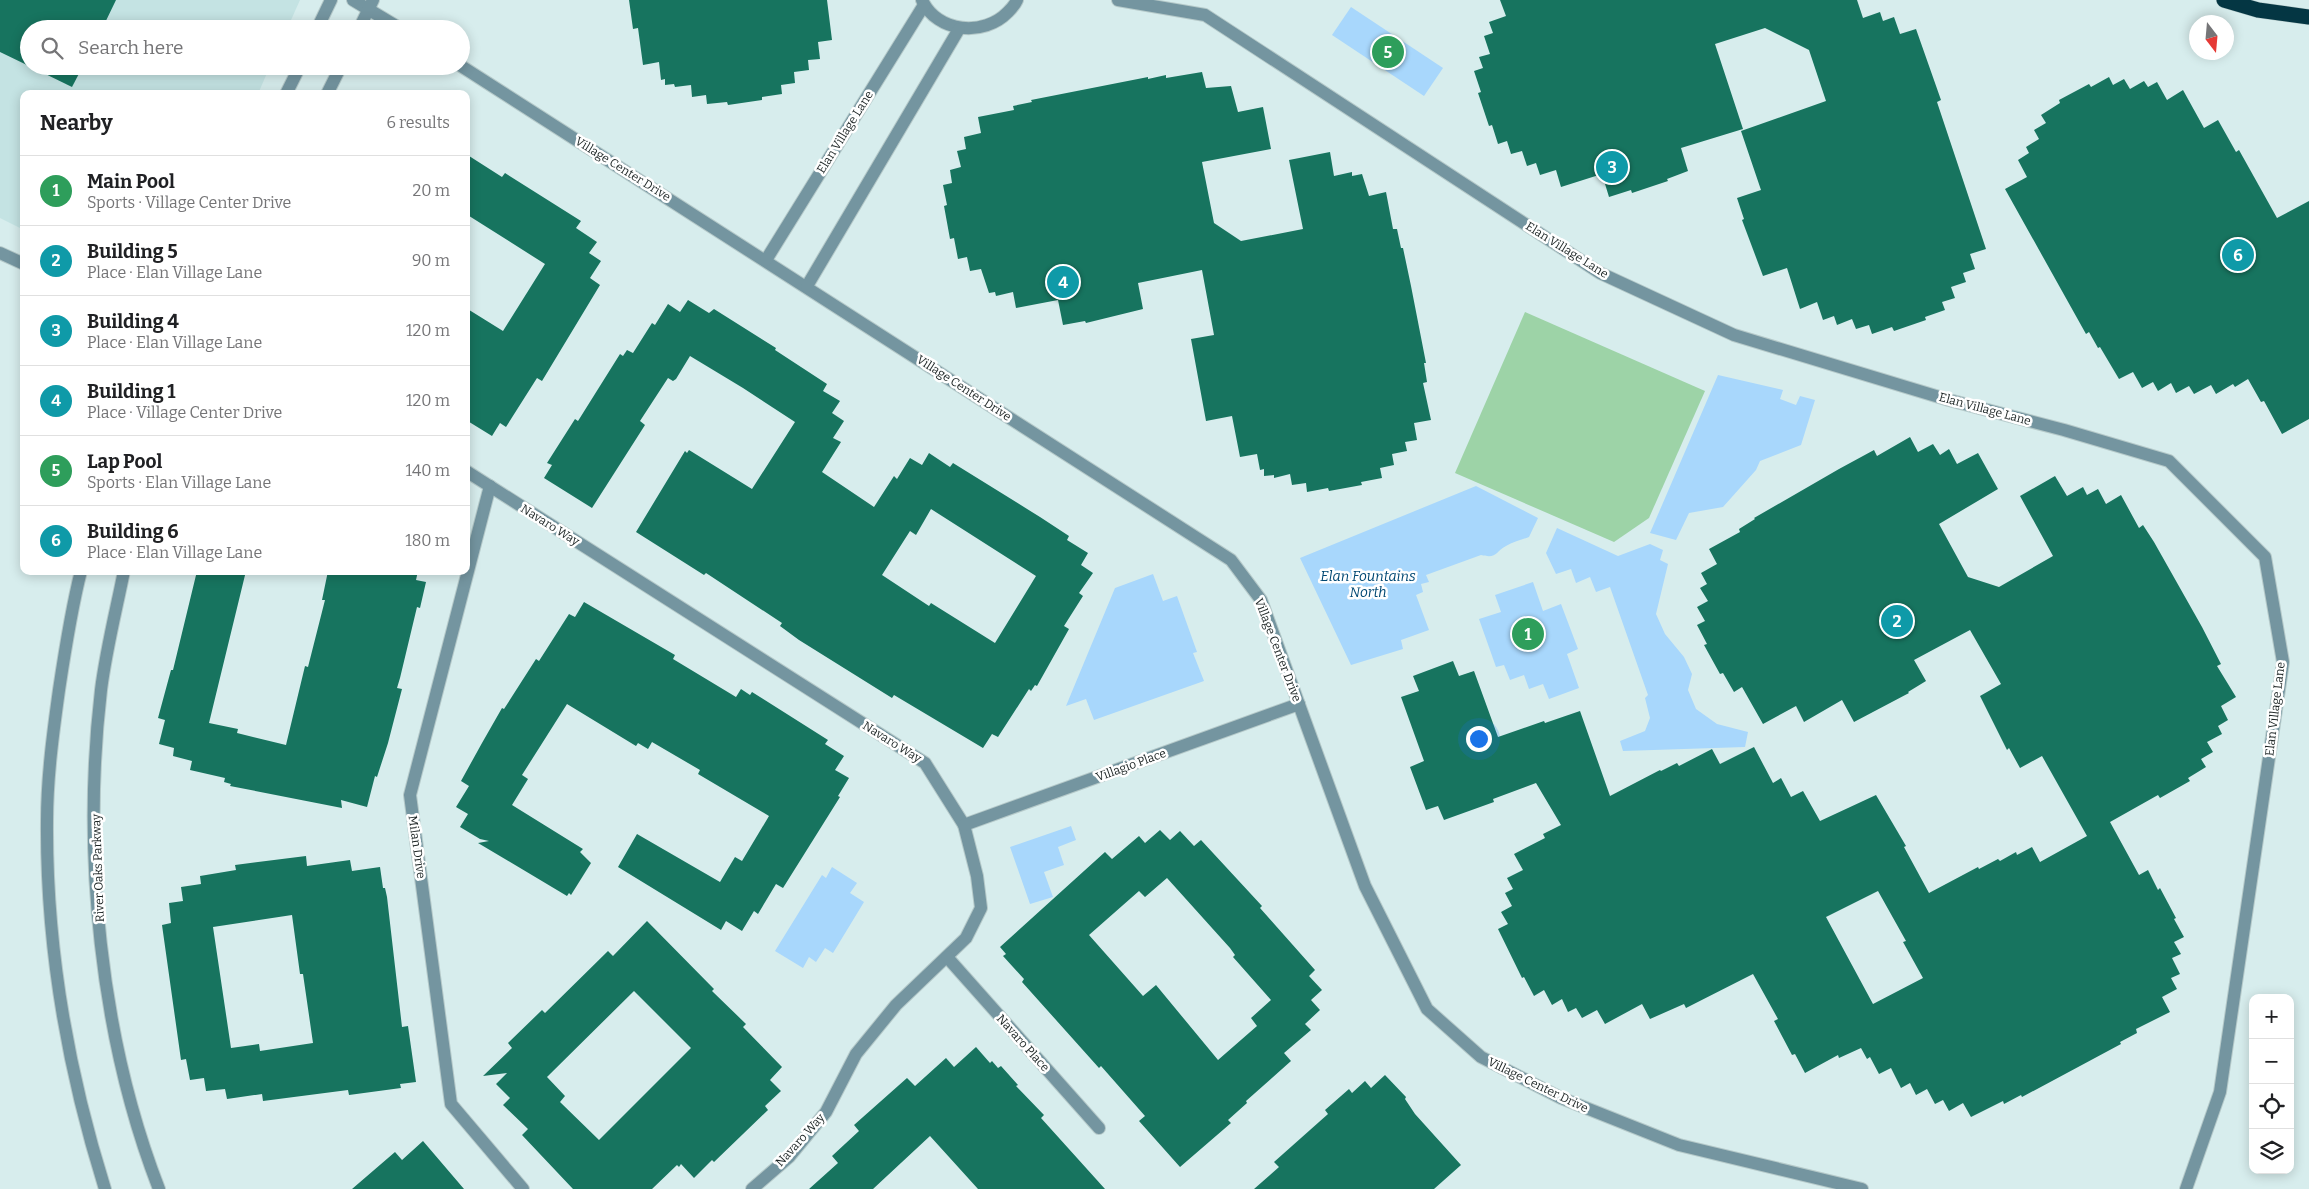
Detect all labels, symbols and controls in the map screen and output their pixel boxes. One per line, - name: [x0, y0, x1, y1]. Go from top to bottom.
- north arrow: [2189, 15, 2234, 60]
- search box: [20, 20, 470, 75]
- pin: 5: [1372, 33, 1404, 71]
- icon: search: [38, 34, 66, 62]
- text: Search here: [78, 36, 183, 59]
- street label: Elan Village Lane: [814, 88, 876, 176]
- text: Nearby: [40, 110, 113, 136]
- text: 6 results: [387, 113, 450, 132]
- street label: Village Center Drive: [573, 134, 673, 204]
- pin: 3: [1596, 148, 1628, 186]
- text: Main Pool: [87, 170, 175, 193]
- text: 1: [53, 181, 59, 200]
- text: 20 m: [413, 181, 450, 200]
- text: Sports · Village Center Drive: [87, 193, 291, 212]
- street label: Elan Village Lane: [1523, 219, 1611, 281]
- pin: 6: [2222, 236, 2254, 274]
- text: Building 5: [87, 240, 178, 263]
- text: 2: [51, 251, 61, 270]
- text: 90 m: [412, 251, 450, 270]
- text: Place · Elan Village Lane: [87, 263, 262, 282]
- pin: 4: [1047, 263, 1079, 301]
- text: Building 4: [87, 310, 179, 333]
- text: 3: [51, 321, 61, 340]
- text: 120 m: [406, 321, 450, 340]
- text: Place · Elan Village Lane: [87, 333, 262, 352]
- street label: Village Center Drive: [914, 352, 1014, 424]
- text: Building 1: [87, 380, 175, 403]
- street label: Elan Village Lane: [1937, 390, 2033, 428]
- text: 4: [51, 391, 61, 410]
- text: 120 m: [406, 391, 450, 410]
- text: Place · Village Center Drive: [87, 403, 282, 422]
- text: Lap Pool: [87, 450, 162, 473]
- text: 5: [52, 461, 60, 480]
- text: 140 m: [405, 461, 450, 480]
- text: Sports · Elan Village Lane: [87, 473, 271, 492]
- street label: Navaro Way: [518, 501, 582, 549]
- text: Building 6: [87, 520, 178, 543]
- text: 6: [51, 531, 61, 550]
- text: 180 m: [405, 531, 450, 550]
- text: Place · Elan Village Lane: [87, 543, 262, 562]
- water label: Elan Fountains North: [1320, 568, 1416, 601]
- street label: Village Center Drive: [1252, 596, 1304, 704]
- pin: 2: [1881, 602, 1913, 640]
- pin: 1: [1512, 615, 1544, 653]
- street label: Elan Village Lane: [2262, 661, 2288, 757]
- street label: Navaro Way: [860, 718, 924, 766]
- your location: [1466, 726, 1492, 752]
- street label: Villagio Place: [1094, 746, 1168, 784]
- street label: River Oaks Parkway: [89, 813, 107, 922]
- street label: Milan Drive: [406, 814, 428, 880]
- map controls: [2249, 994, 2294, 1174]
- button: +: [2249, 994, 2294, 1039]
- street label: Navaro Place: [994, 1012, 1052, 1074]
- button: −: [2249, 1039, 2294, 1084]
- street label: Village Center Drive: [1486, 1055, 1590, 1115]
- button: locate: [2249, 1084, 2294, 1129]
- street label: Navaro Way: [773, 1110, 828, 1169]
- button: layers: [2249, 1129, 2294, 1174]

